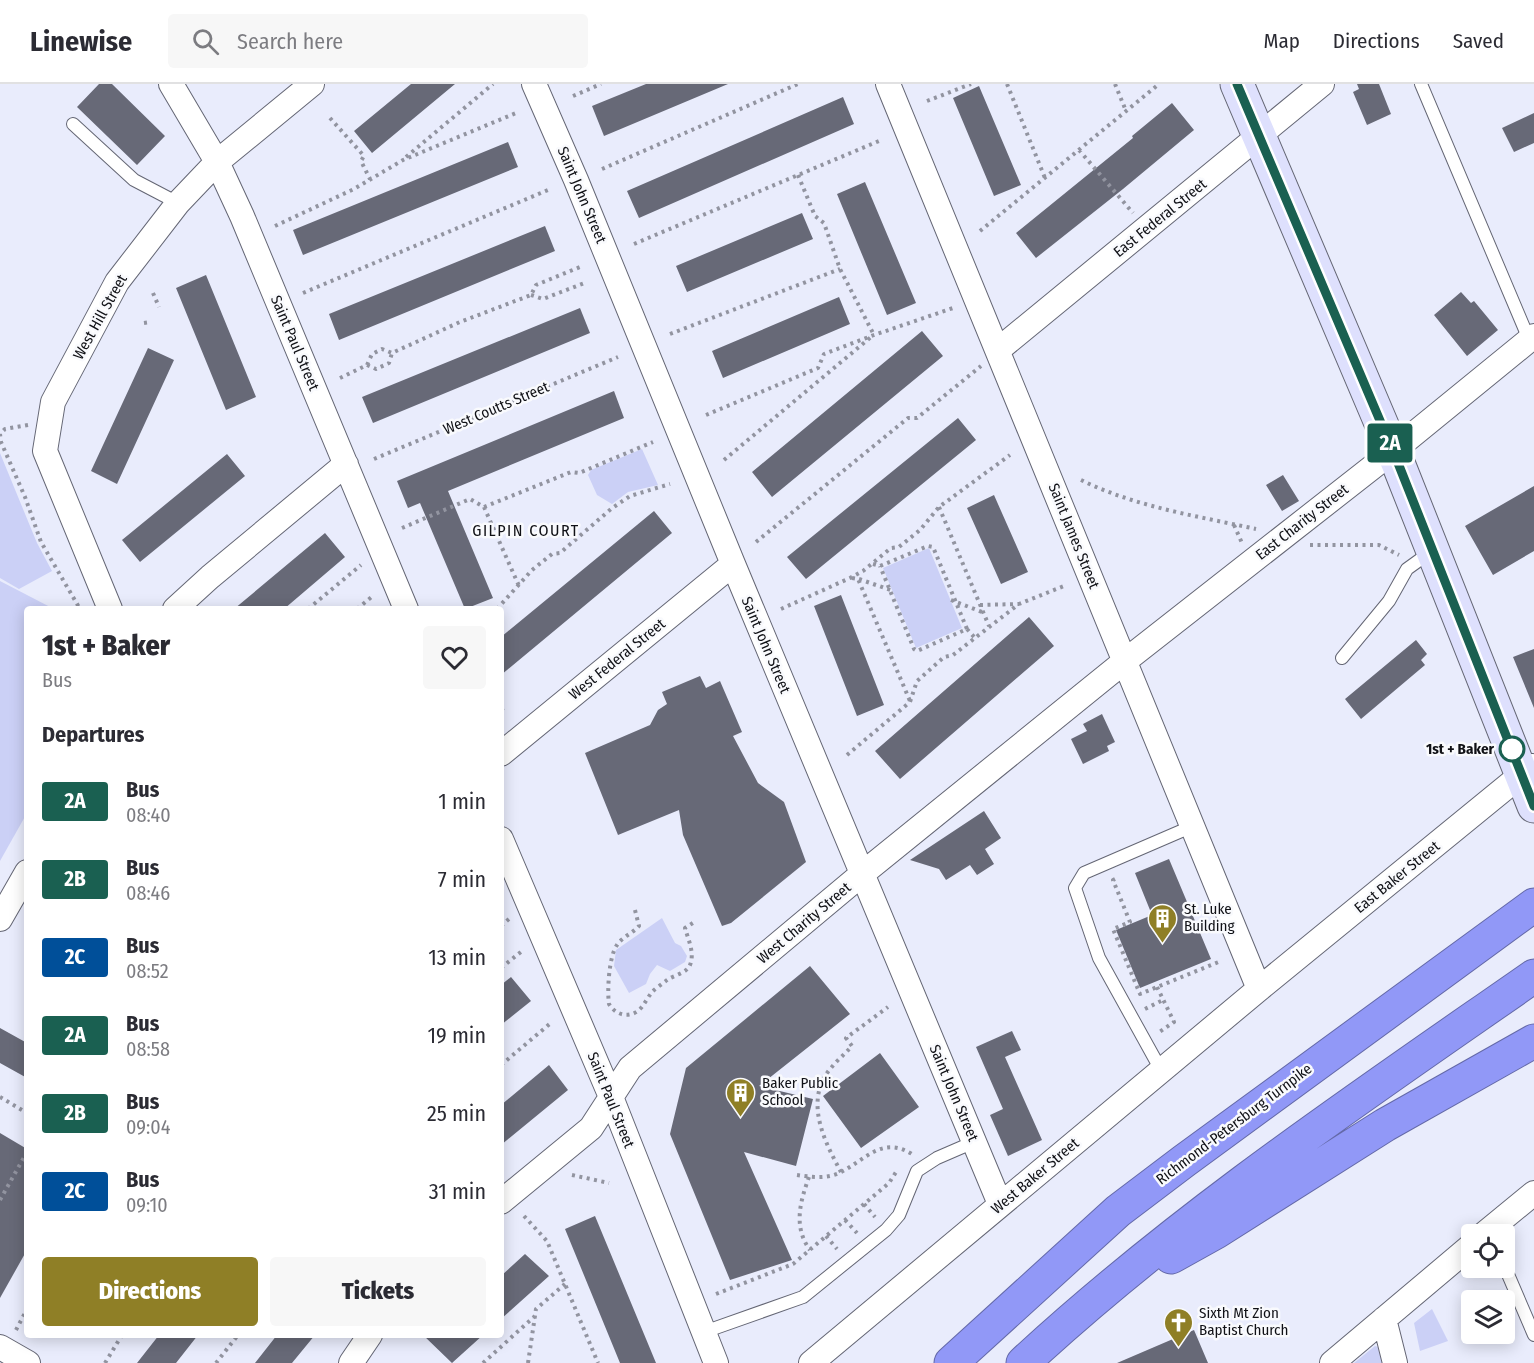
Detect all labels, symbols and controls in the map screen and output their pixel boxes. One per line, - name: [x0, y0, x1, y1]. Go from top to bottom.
- search box: [168, 14, 588, 68]
- text: Linewise: [30, 25, 132, 58]
- icon: search: [189, 25, 222, 58]
- text: Search here: [237, 28, 343, 55]
- text: Map: [1263, 28, 1300, 54]
- text: Directions: [1333, 28, 1420, 54]
- text: Saved: [1453, 28, 1504, 54]
- street label: Saint John Street: [554, 144, 610, 246]
- street label: East Federal Street: [1110, 175, 1210, 261]
- street label: West Hill Street: [69, 271, 131, 363]
- street label: Saint Paul Street: [267, 293, 323, 393]
- street label: West Coutts Street: [440, 378, 552, 438]
- line badge: 2A: [1363, 424, 1417, 462]
- text: 2A: [1379, 430, 1401, 456]
- street label: East Charity Street: [1252, 480, 1352, 564]
- street label: Saint James Street: [1045, 481, 1103, 591]
- district label: GILPIN COURT: [472, 521, 580, 540]
- street label: Saint John Street: [738, 594, 794, 696]
- street label: West Federal Street: [565, 615, 669, 703]
- button: heart: [423, 626, 486, 689]
- text: 1st + Baker: [42, 629, 170, 662]
- text: Bus: [42, 668, 72, 692]
- text: Departures: [42, 721, 144, 748]
- marker: 1st + Baker: [1499, 736, 1525, 762]
- place label: 1st + Baker: [1426, 740, 1495, 758]
- text: Bus: [126, 776, 159, 803]
- text: 2A: [64, 788, 86, 814]
- text: 1 min: [438, 788, 486, 815]
- text: 08:40: [126, 803, 171, 827]
- street label: East Baker Street: [1351, 837, 1443, 917]
- text: Bus: [126, 854, 159, 881]
- text: 2B: [64, 866, 86, 892]
- text: 7 min: [438, 866, 486, 893]
- street label: West Charity Street: [753, 878, 855, 968]
- text: 08:46: [126, 881, 170, 905]
- place label: St. Luke Building: [1184, 900, 1235, 935]
- building icon: St. Luke Building: [1147, 902, 1179, 944]
- text: Bus: [126, 932, 159, 959]
- text: 2C: [65, 944, 85, 970]
- text: 13 min: [428, 944, 486, 971]
- text: 08:52: [126, 959, 169, 983]
- text: Bus: [126, 1010, 159, 1037]
- text: 2A: [64, 1022, 86, 1048]
- text: 19 min: [428, 1022, 486, 1049]
- text: 08:58: [126, 1037, 170, 1061]
- street label: Saint John Street: [926, 1042, 982, 1144]
- street label: Saint Paul Street: [584, 1050, 638, 1151]
- street label: Richmond-Petersburg Turnpike: [1153, 1060, 1315, 1188]
- place label: Baker Public School: [762, 1074, 839, 1109]
- building icon: Baker Public School: [725, 1076, 757, 1118]
- text: Bus: [126, 1088, 159, 1115]
- text: 2B: [64, 1100, 86, 1126]
- text: 25 min: [427, 1100, 486, 1127]
- text: 09:04: [126, 1115, 170, 1139]
- street label: West Baker Street: [988, 1134, 1083, 1218]
- text: Bus: [126, 1166, 159, 1193]
- text: 2C: [65, 1178, 85, 1204]
- text: 31 min: [429, 1178, 486, 1205]
- text: 09:10: [126, 1193, 168, 1217]
- map controls: [1461, 1224, 1515, 1344]
- button: locate: [1461, 1224, 1515, 1278]
- button: Directions: [42, 1257, 258, 1326]
- button: Tickets: [270, 1257, 486, 1326]
- button: layers: [1461, 1290, 1515, 1344]
- place label: Sixth Mt Zion Baptist Church: [1199, 1304, 1288, 1339]
- church icon: Sixth Mt Zion Baptist Church: [1162, 1306, 1194, 1348]

